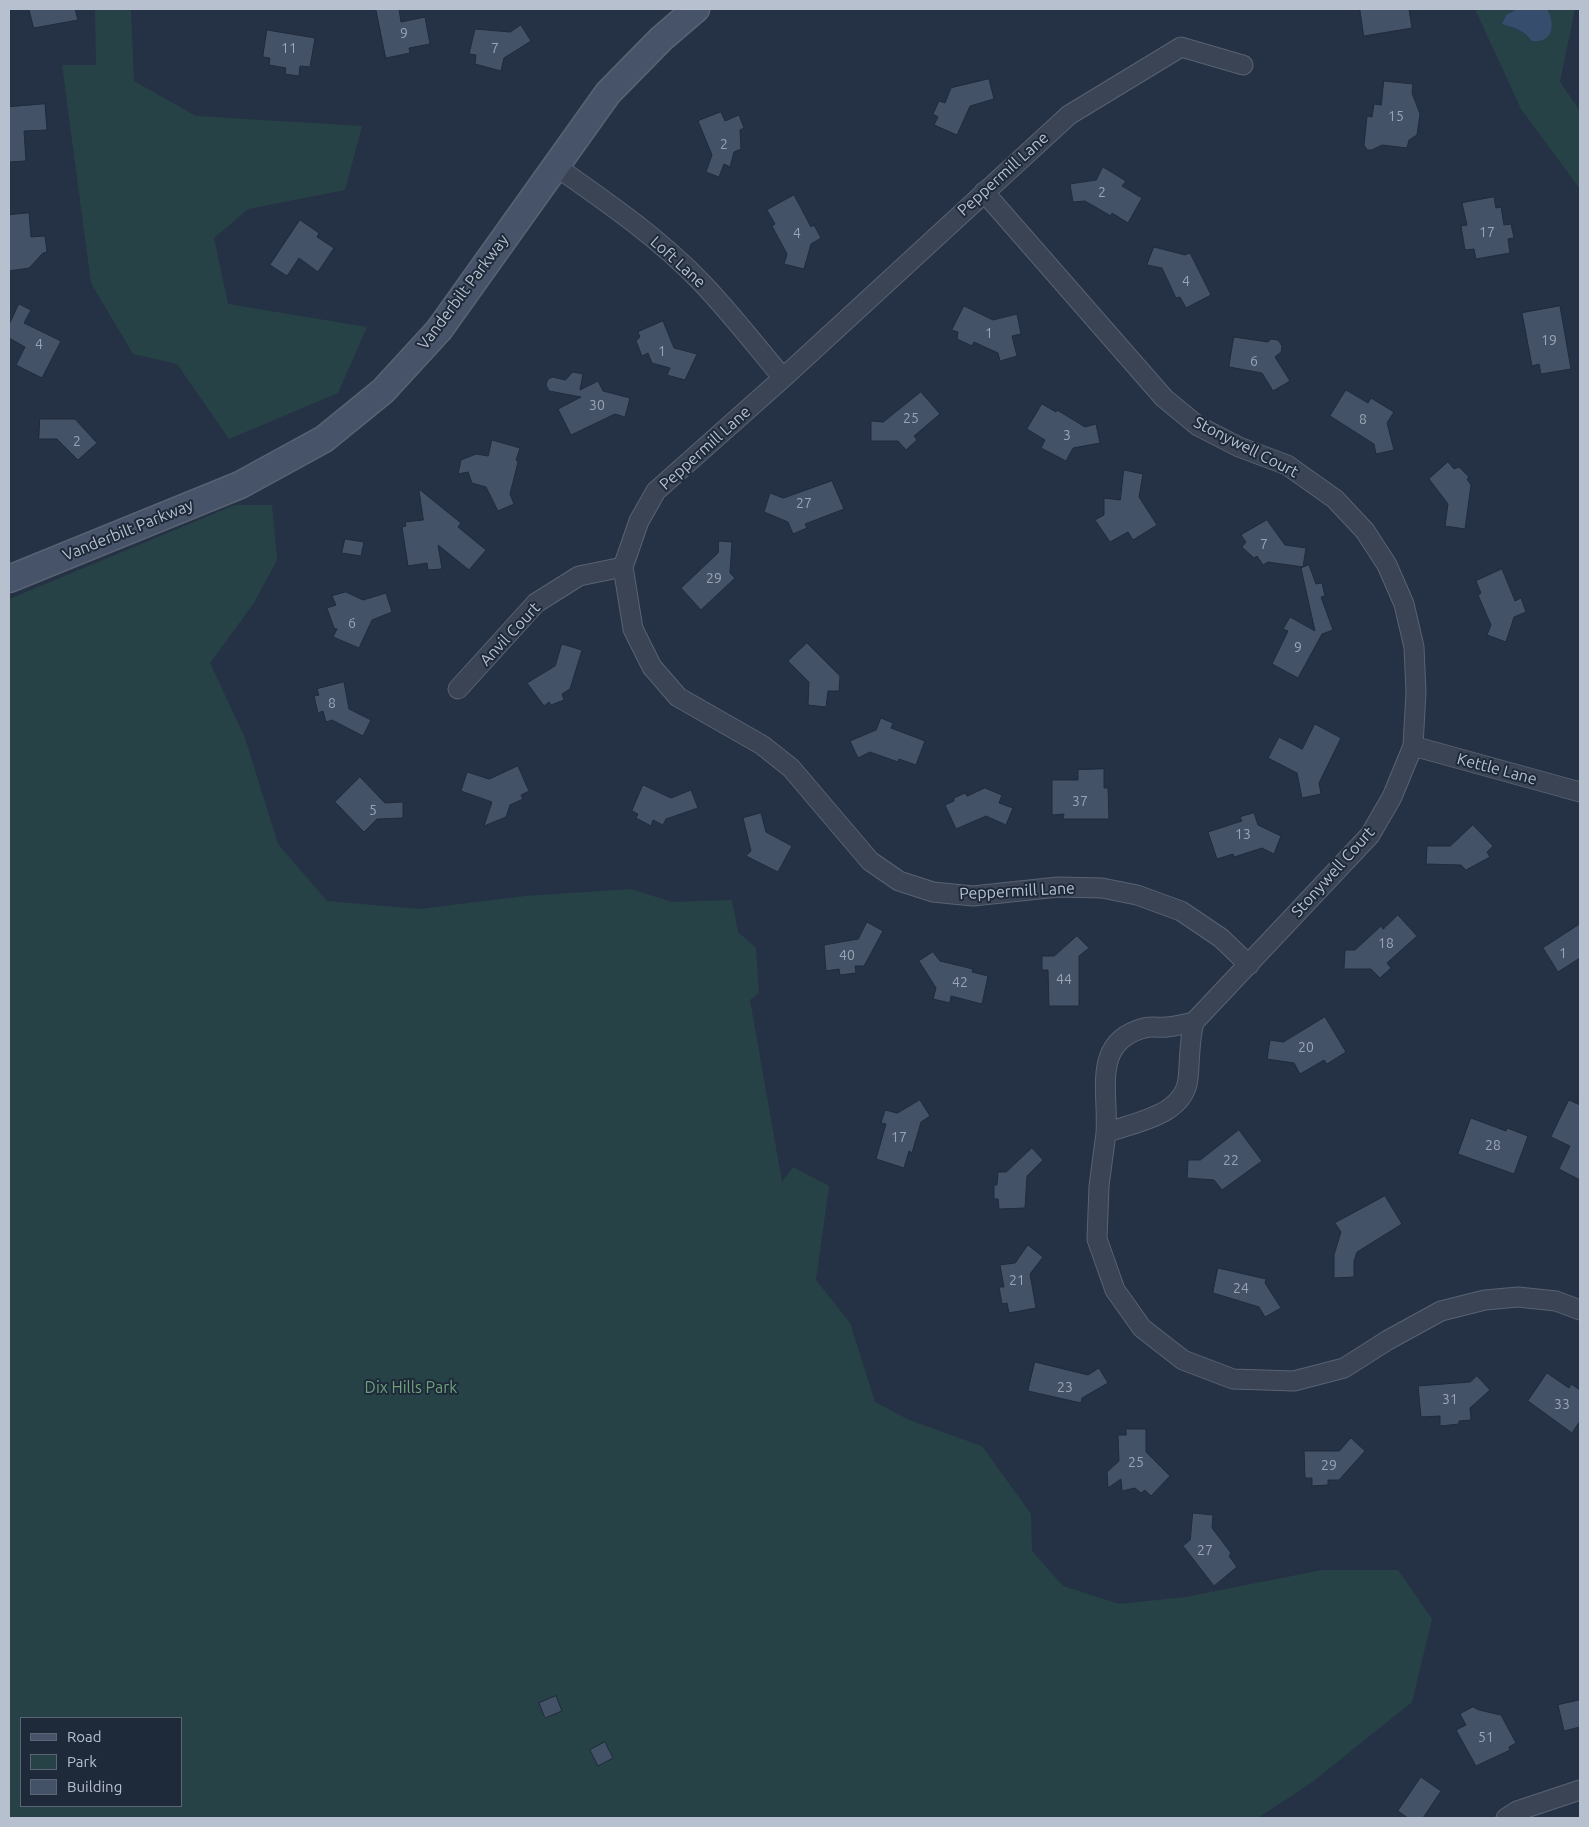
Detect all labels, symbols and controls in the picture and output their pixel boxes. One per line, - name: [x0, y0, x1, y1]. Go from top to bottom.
- house number: 9: [400, 25, 408, 41]
- house number: 11: [281, 40, 297, 56]
- house number: 7: [491, 40, 499, 56]
- house number: 15: [1388, 108, 1404, 124]
- street label: Peppermill Lane: [954, 128, 1052, 220]
- house number: 2: [720, 136, 728, 152]
- house number: 2: [1098, 184, 1106, 200]
- house number: 17: [1479, 224, 1495, 240]
- house number: 4: [793, 225, 801, 241]
- street label: Vanderbilt Parkway: [413, 231, 513, 353]
- street label: Loft Lane: [646, 232, 710, 292]
- house number: 4: [1182, 273, 1190, 289]
- house number: 1: [985, 325, 993, 341]
- house number: 19: [1541, 332, 1557, 348]
- house number: 4: [35, 336, 43, 352]
- house number: 1: [658, 343, 666, 359]
- house number: 6: [1250, 353, 1258, 369]
- house number: 30: [589, 397, 605, 413]
- street label: Peppermill Lane: [656, 402, 754, 494]
- house number: 25: [903, 410, 919, 426]
- house number: 8: [1359, 411, 1367, 427]
- street label: Stonywell Court: [1190, 412, 1302, 482]
- house number: 3: [1063, 427, 1071, 443]
- house number: 2: [73, 433, 81, 449]
- street label: Vanderbilt Parkway: [60, 495, 196, 565]
- house number: 27: [796, 495, 812, 511]
- house number: 7: [1260, 536, 1268, 552]
- house number: 29: [706, 570, 722, 586]
- street label: Anvil Court: [476, 598, 544, 670]
- house number: 6: [348, 615, 356, 631]
- house number: 9: [1294, 639, 1302, 655]
- house number: 8: [328, 695, 336, 711]
- street label: Kettle Lane: [1455, 749, 1539, 789]
- house number: 37: [1072, 793, 1088, 809]
- house number: 5: [369, 802, 377, 818]
- street label: Stonywell Court: [1287, 823, 1379, 921]
- house number: 13: [1235, 826, 1251, 842]
- street label: Peppermill Lane: [959, 878, 1075, 904]
- house number: 18: [1378, 935, 1394, 951]
- house number: 1: [1559, 945, 1567, 961]
- house number: 40: [839, 947, 855, 963]
- house number: 44: [1056, 971, 1072, 987]
- house number: 42: [952, 974, 968, 990]
- house number: 20: [1298, 1039, 1314, 1055]
- house number: 17: [891, 1129, 907, 1145]
- house number: 28: [1485, 1137, 1501, 1153]
- house number: 22: [1223, 1152, 1239, 1168]
- house number: 21: [1009, 1272, 1025, 1288]
- house number: 24: [1233, 1280, 1249, 1296]
- park label: Dix Hills Park: [365, 1378, 457, 1398]
- house number: 23: [1057, 1379, 1073, 1395]
- house number: 31: [1442, 1391, 1458, 1407]
- house number: 33: [1554, 1396, 1570, 1412]
- house number: 25: [1128, 1454, 1144, 1470]
- house number: 29: [1321, 1457, 1337, 1473]
- house number: 27: [1197, 1542, 1213, 1558]
- legend: [20, 1717, 182, 1807]
- text: Road: [67, 1728, 102, 1745]
- house number: 51: [1478, 1729, 1494, 1745]
- text: Park: [67, 1753, 97, 1770]
- text: Building: [67, 1778, 122, 1795]

